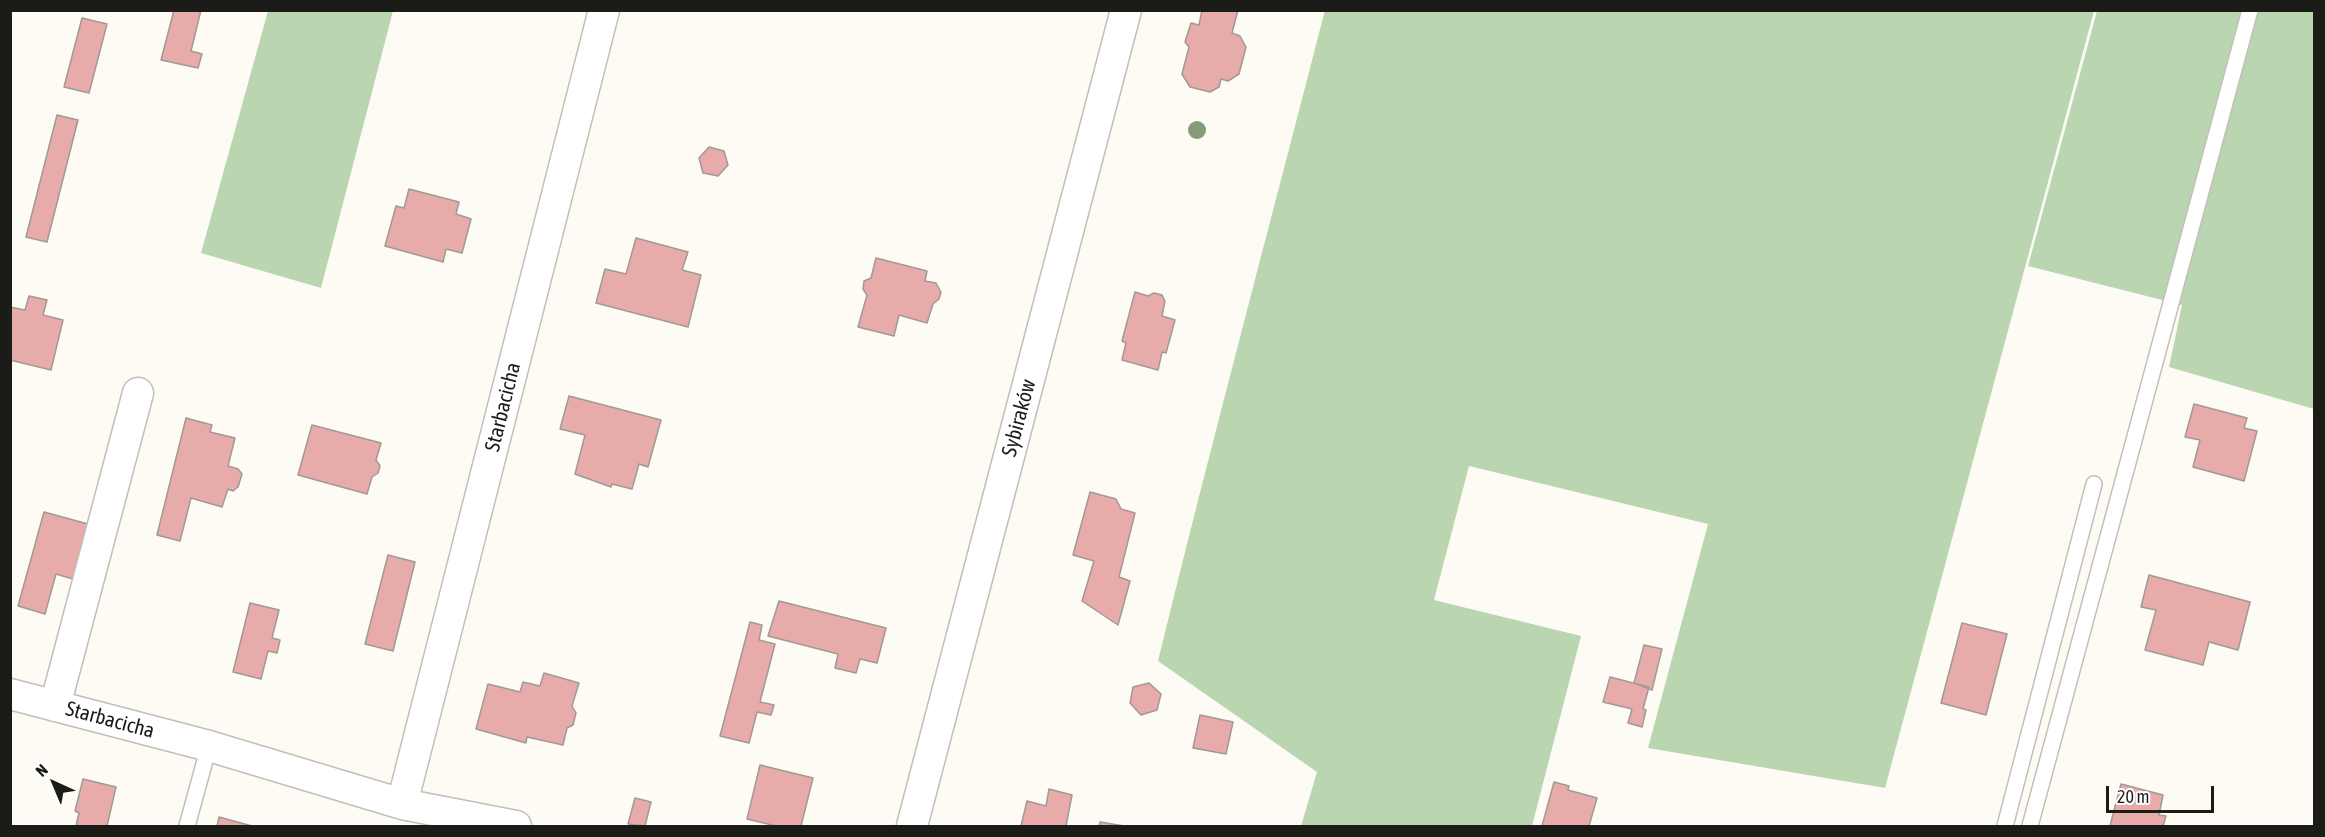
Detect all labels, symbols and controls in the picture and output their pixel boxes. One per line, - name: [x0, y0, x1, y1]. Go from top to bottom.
- street label: Starbacicha: [480, 360, 526, 454]
- street label: Sybiraków: [997, 377, 1041, 459]
- street label: Starbacicha: [63, 696, 157, 744]
- north arrow: [24, 753, 84, 813]
- text: N: [32, 760, 51, 780]
- scale bar: [2109, 774, 2217, 812]
- text: 20 m: [2117, 786, 2149, 807]

